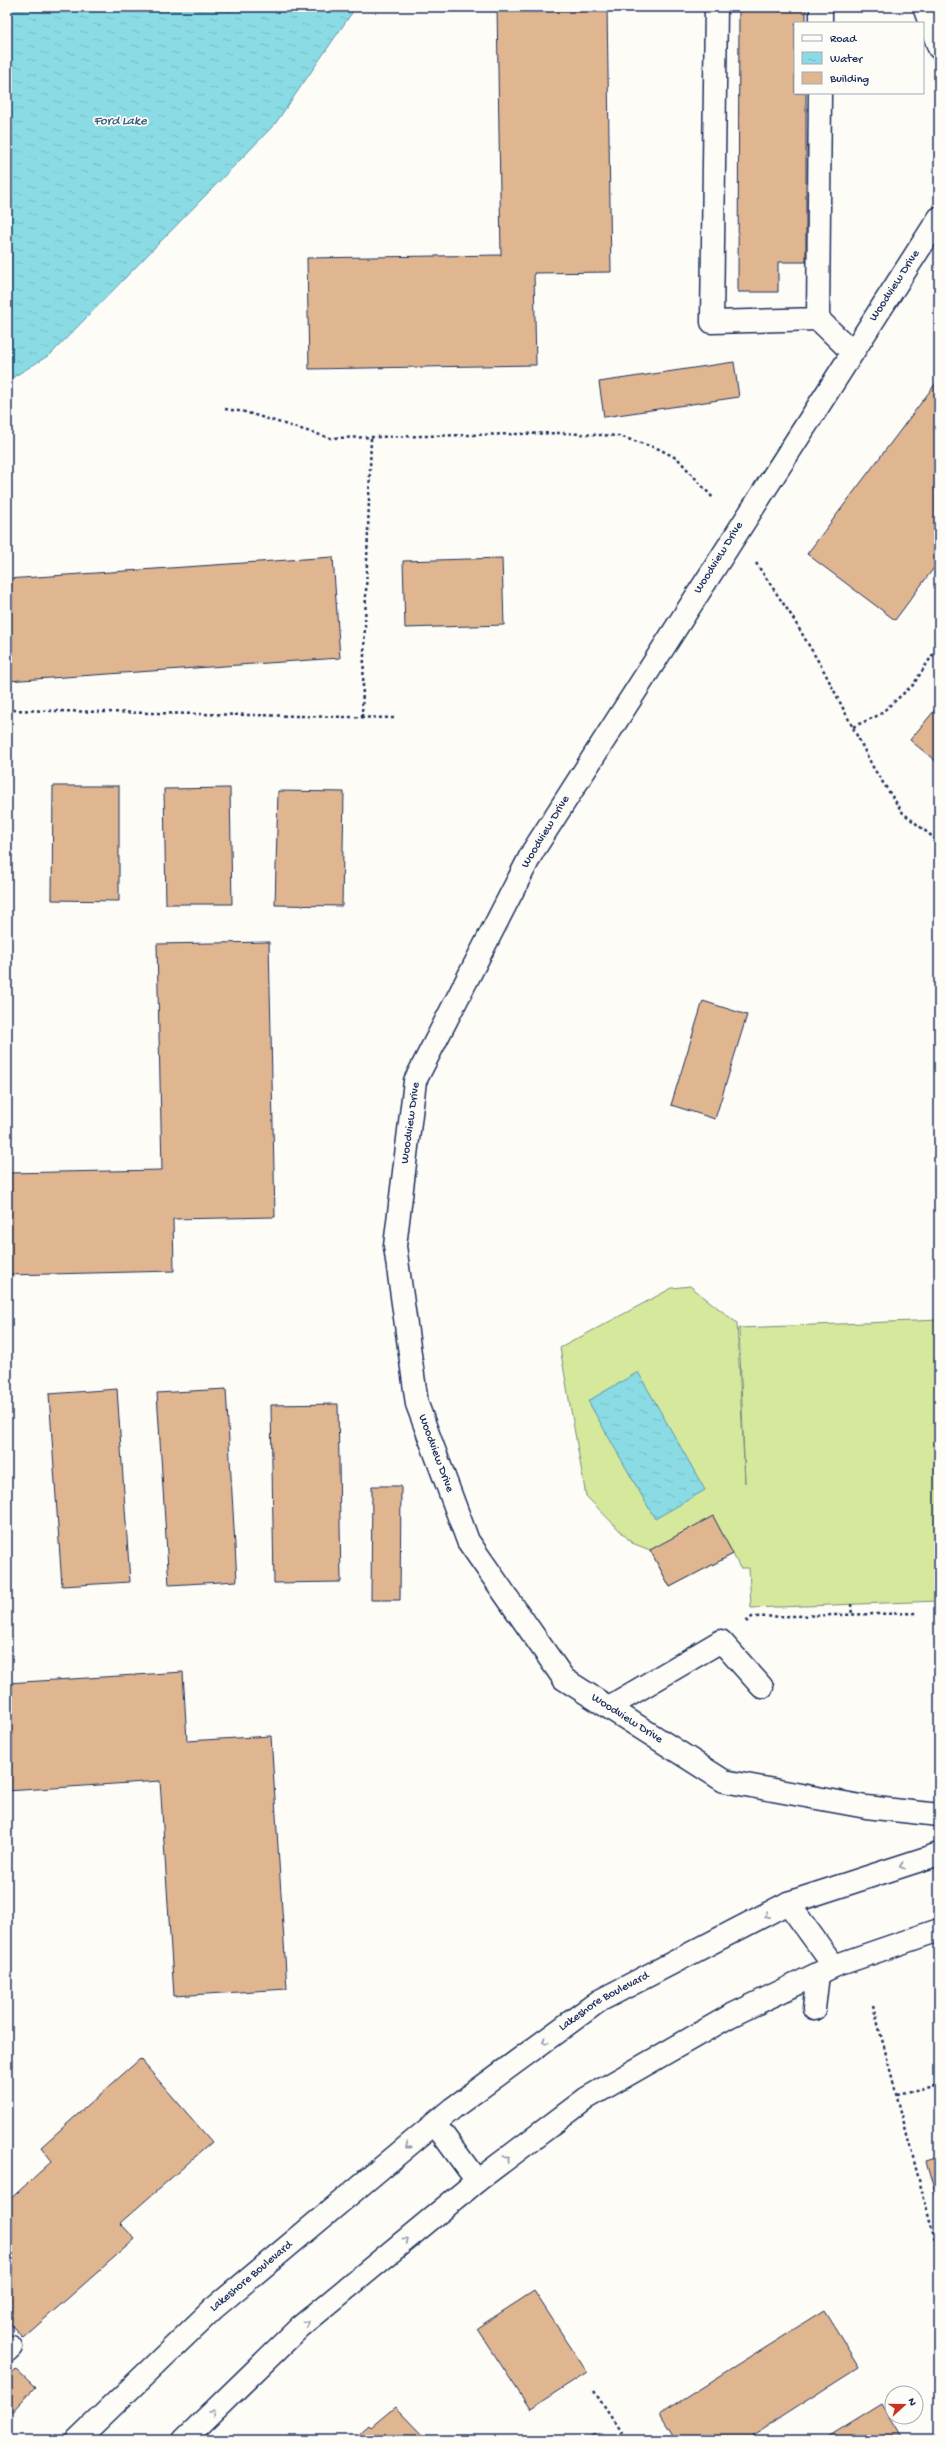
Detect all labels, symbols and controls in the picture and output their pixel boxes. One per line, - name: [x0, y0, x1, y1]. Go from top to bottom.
- legend: [794, 22, 924, 94]
- text: Road: [830, 33, 857, 47]
- text: Water: [830, 53, 864, 67]
- text: Building: [829, 73, 869, 87]
- water label: Ford Lake: [93, 114, 148, 129]
- street label: Woodview Drive: [867, 247, 924, 324]
- street label: Woodview Drive: [691, 519, 747, 597]
- street label: Woodview Drive: [519, 793, 574, 871]
- street label: Woodview Drive: [398, 1081, 424, 1165]
- street label: Woodview Drive: [415, 1412, 457, 1495]
- street label: Woodview Drive: [588, 1691, 666, 1747]
- one-way arrow: [899, 1861, 906, 1870]
- one-way arrow: [763, 1910, 771, 1917]
- street label: Lakeshore Boulevard: [557, 1969, 653, 2035]
- one-way arrow: [542, 2036, 549, 2043]
- one-way arrow: [406, 2141, 413, 2148]
- one-way arrow: [503, 2156, 510, 2163]
- one-way arrow: [401, 2237, 408, 2244]
- street label: Lakeshore Boulevard: [207, 2238, 296, 2315]
- one-way arrow: [301, 2320, 308, 2327]
- north arrow: [884, 2385, 924, 2425]
- text: N: [905, 2397, 918, 2408]
- one-way arrow: [207, 2410, 215, 2418]

